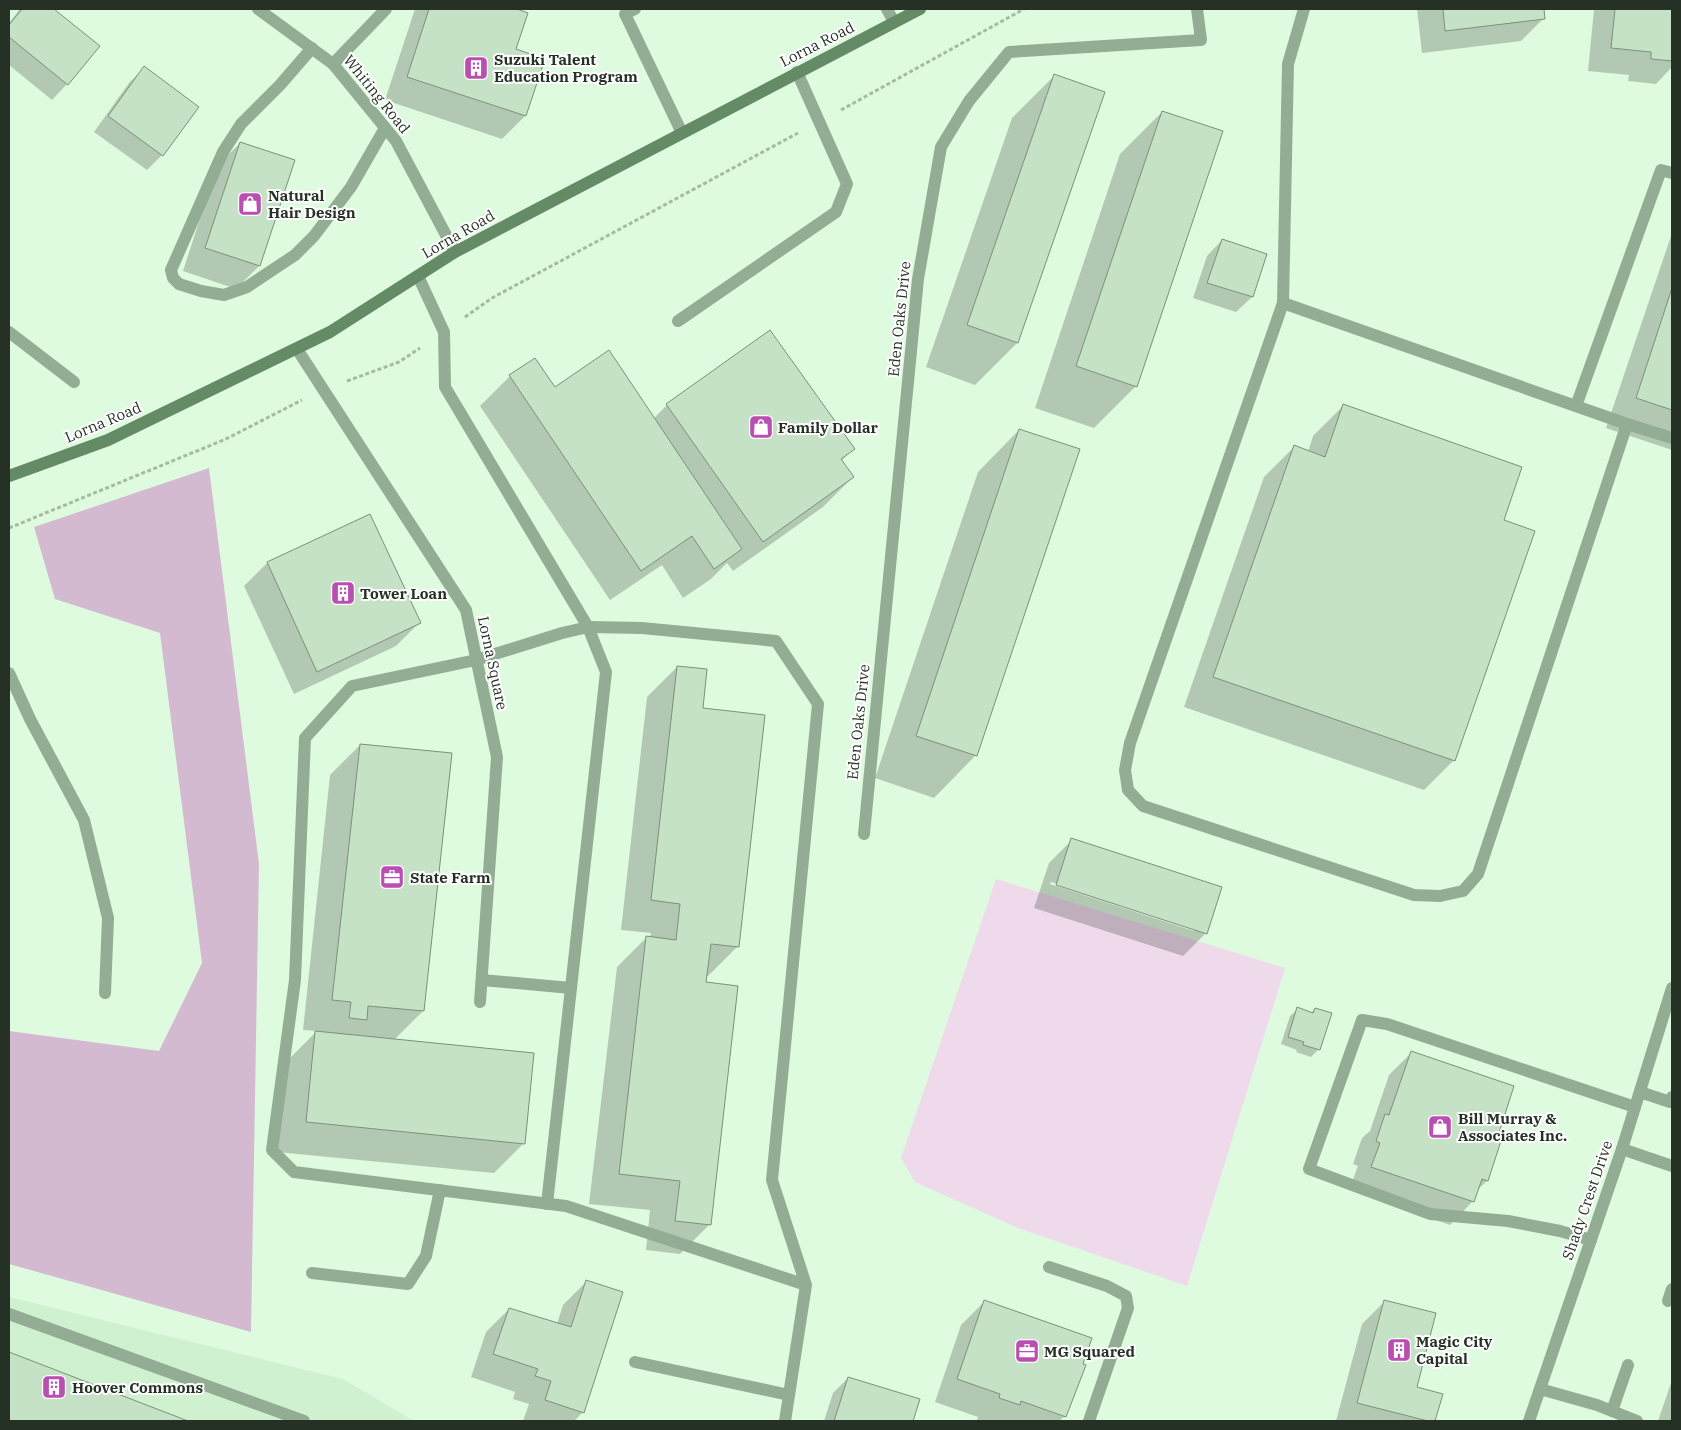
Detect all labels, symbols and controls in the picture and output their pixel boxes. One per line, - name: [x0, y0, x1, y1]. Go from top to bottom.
- street label: Lorna Road: [777, 17, 857, 71]
- place label: Suzuki Talent Education Program: [494, 50, 638, 86]
- street label: Whiting Road: [340, 51, 414, 137]
- building icon: Suzuki Talent Education Program: [463, 55, 489, 81]
- place label: Natural Hair Design: [268, 186, 356, 222]
- shop icon: Natural Hair Design: [237, 191, 263, 217]
- street label: Lorna Road: [418, 206, 498, 262]
- street label: Eden Oaks Drive: [883, 260, 915, 378]
- street label: Lorna Road: [62, 397, 144, 447]
- shop icon: Family Dollar: [748, 414, 774, 440]
- place label: Family Dollar: [778, 418, 878, 437]
- building icon: Tower Loan: [330, 580, 356, 606]
- place label: Tower Loan: [360, 584, 447, 603]
- street label: Lorna Square: [474, 614, 512, 712]
- street label: Eden Oaks Drive: [842, 663, 874, 781]
- office icon: State Farm: [379, 864, 405, 890]
- place label: State Farm: [410, 868, 491, 887]
- place label: Bill Murray & Associates Inc.: [1458, 1109, 1567, 1145]
- shop icon: Bill Murray & Associates Inc.: [1427, 1114, 1453, 1140]
- street label: Shady Crest Drive: [1558, 1138, 1616, 1262]
- place label: Magic City Capital: [1416, 1332, 1493, 1368]
- building icon: Magic City Capital: [1386, 1337, 1412, 1363]
- office icon: MG Squared: [1014, 1338, 1040, 1364]
- place label: MG Squared: [1044, 1342, 1136, 1361]
- building icon: Hoover Commons: [41, 1374, 67, 1400]
- place label: Hoover Commons: [72, 1378, 203, 1397]

